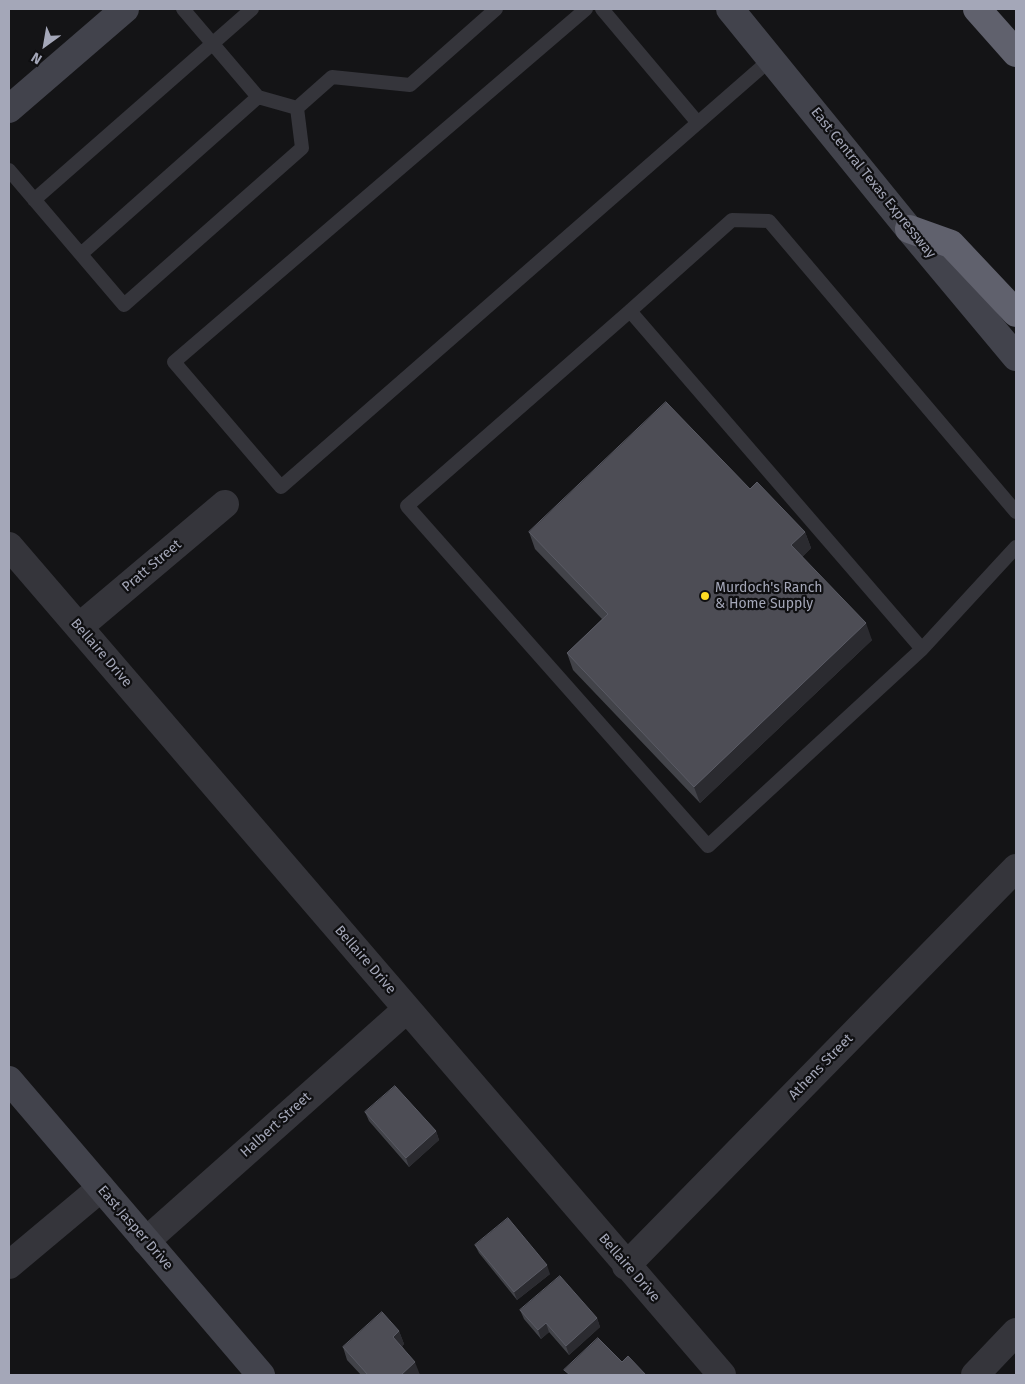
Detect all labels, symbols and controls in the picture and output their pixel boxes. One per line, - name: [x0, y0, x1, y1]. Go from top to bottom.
- north arrow: [20, 20, 70, 70]
- text: N: [28, 48, 45, 68]
- street label: East Central Texas Expressway: [807, 104, 939, 262]
- street label: Pratt Street: [119, 536, 185, 596]
- place label: Murdoch's Ranch & Home Supply: [715, 580, 823, 612]
- marker: Murdoch's Ranch & Home Supply: [699, 590, 711, 602]
- street label: Bellaire Drive: [67, 615, 135, 691]
- street label: Bellaire Drive: [331, 922, 399, 998]
- street label: Athens Street: [785, 1030, 857, 1104]
- street label: Halbert Street: [237, 1089, 315, 1161]
- street label: East Jasper Drive: [94, 1182, 176, 1274]
- street label: Bellaire Drive: [595, 1230, 663, 1306]

